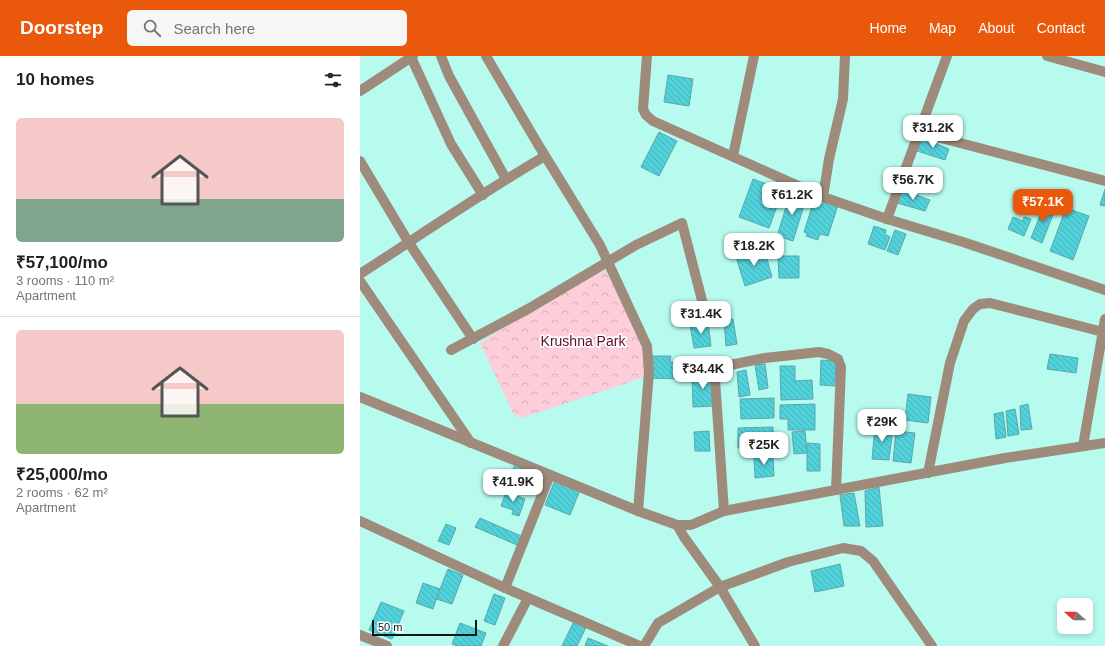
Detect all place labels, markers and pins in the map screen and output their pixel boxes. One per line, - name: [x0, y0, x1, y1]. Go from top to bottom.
- pin: ₹31.2K: [900, 115, 966, 149]
- pin: ₹56.7K: [880, 167, 946, 201]
- pin: ₹61.2K: [759, 182, 825, 216]
- pin: ₹57.1K: [1010, 189, 1076, 223]
- pin: ₹18.2K: [721, 233, 787, 267]
- pin: ₹31.4K: [668, 301, 734, 335]
- pin: ₹34.4K: [670, 356, 736, 390]
- pin: ₹29K: [858, 409, 906, 443]
- pin: ₹25K: [740, 432, 788, 466]
- pin: ₹41.9K: [480, 469, 546, 503]

